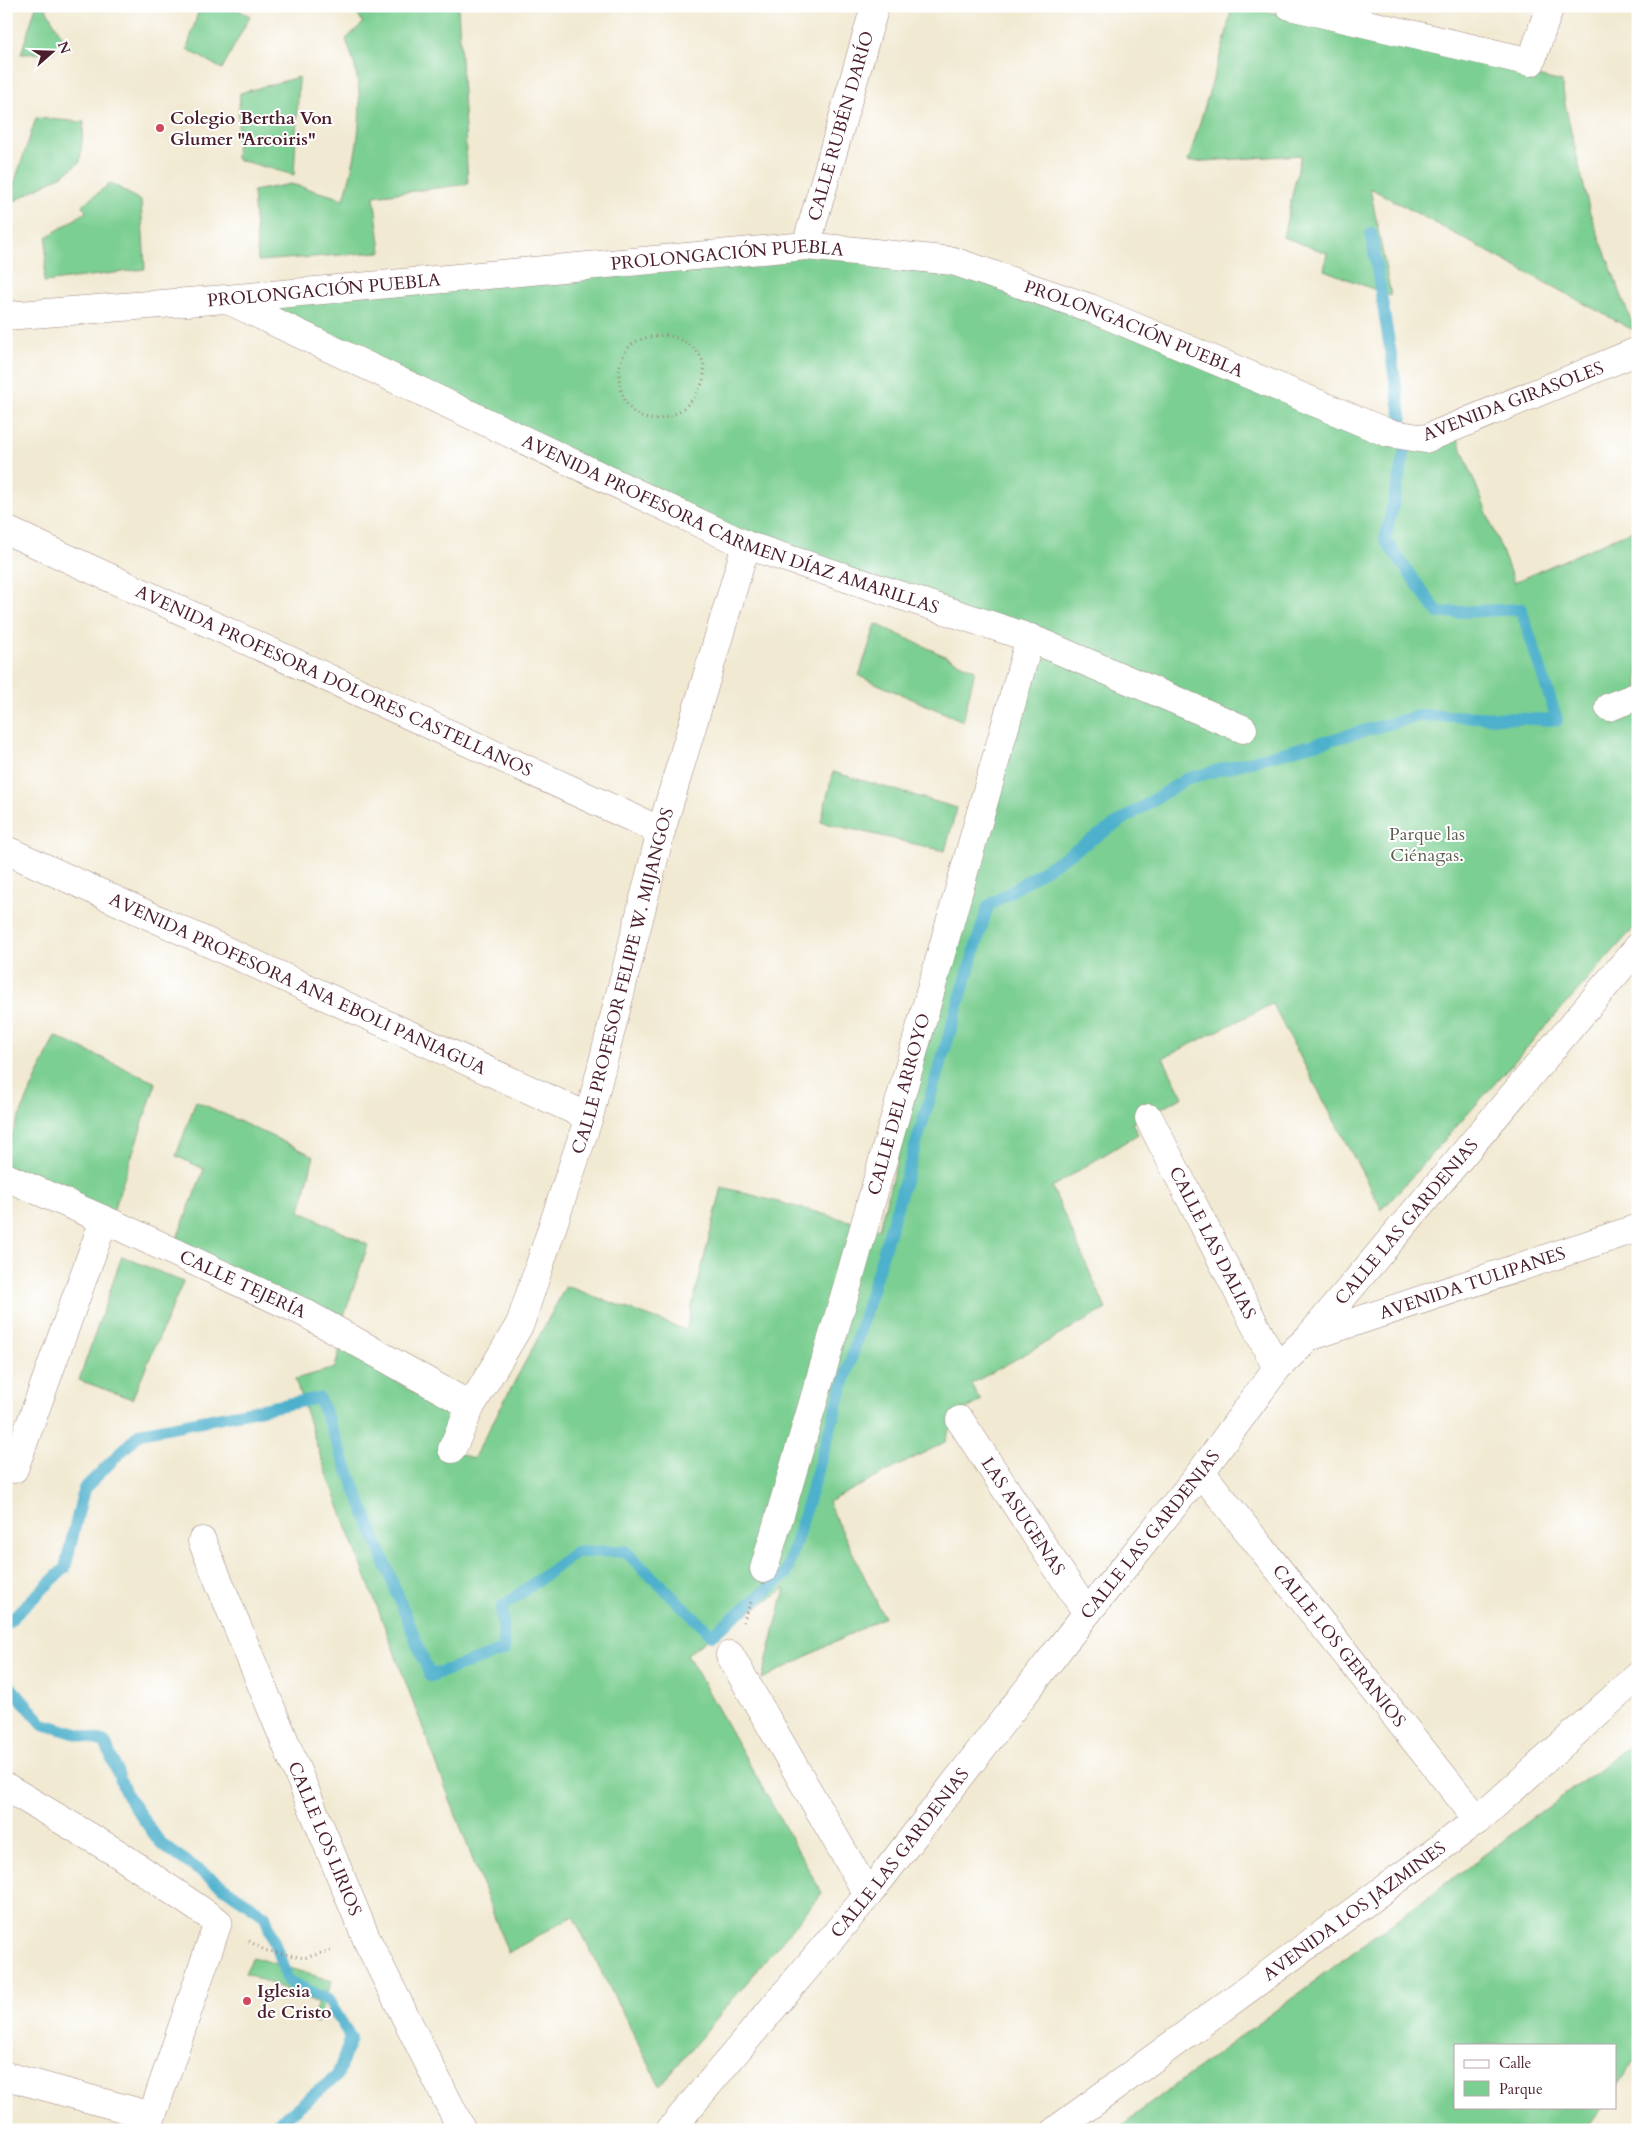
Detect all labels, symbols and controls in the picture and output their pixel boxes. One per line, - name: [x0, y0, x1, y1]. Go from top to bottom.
- north arrow: [28, 28, 78, 78]
- street label: CALLE RUBÉN DARÍO: [802, 28, 880, 224]
- text: N: [53, 39, 75, 57]
- place label: Colegio Bertha Von Glumer "Arcoiris": [170, 106, 333, 152]
- marker: Colegio Bertha Von Glumer "Arcoiris": [154, 122, 166, 134]
- street label: PROLONGACIÓN PUEBLA: [610, 234, 845, 277]
- street label: PROLONGACIÓN PUEBLA: [206, 267, 442, 313]
- street label: PROLONGACIÓN PUEBLA: [1021, 274, 1247, 384]
- street label: AVENIDA GIRASOLES: [1419, 355, 1607, 448]
- street label: AVENIDA PROFESORA CARMEN DÍAZ AMARILLAS: [517, 429, 942, 620]
- street label: AVENIDA PROFESORA DOLORES CASTELLANOS: [131, 579, 536, 783]
- street label: CALLE PROFESOR FELIPE W. MIJANGOS: [566, 805, 680, 1157]
- park label: Parque las Ciénagas.: [1389, 822, 1465, 868]
- street label: AVENIDA PROFESORA ANA EBOLI PANIAGUA: [105, 887, 490, 1081]
- street label: CALLE DEL ARROYO: [862, 1010, 937, 1198]
- street label: CALLE LAS GARDENIAS: [1329, 1133, 1484, 1310]
- street label: CALLE LAS DALIAS: [1163, 1162, 1262, 1323]
- street label: AVENIDA TULIPANES: [1376, 1241, 1569, 1326]
- street label: CALLE TEJERÍA: [175, 1244, 310, 1325]
- street label: CALLE LAS GARDENIAS: [1075, 1445, 1226, 1625]
- street label: LAS ASUGENAS: [975, 1452, 1071, 1580]
- street label: CALLE LOS GERANIOS: [1266, 1559, 1411, 1733]
- street label: CALLE LOS LIRIOS: [282, 1758, 368, 1920]
- street label: CALLE LAS GARDENIAS: [825, 1763, 975, 1944]
- street label: AVENIDA LOS JAZMINES: [1258, 1836, 1451, 1987]
- place label: Iglesia de Cristo: [257, 1979, 331, 2025]
- marker: Iglesia de Cristo: [241, 1995, 253, 2007]
- legend: [1454, 2044, 1616, 2108]
- text: Calle: [1499, 2053, 1532, 2073]
- text: Parque: [1499, 2079, 1543, 2099]

